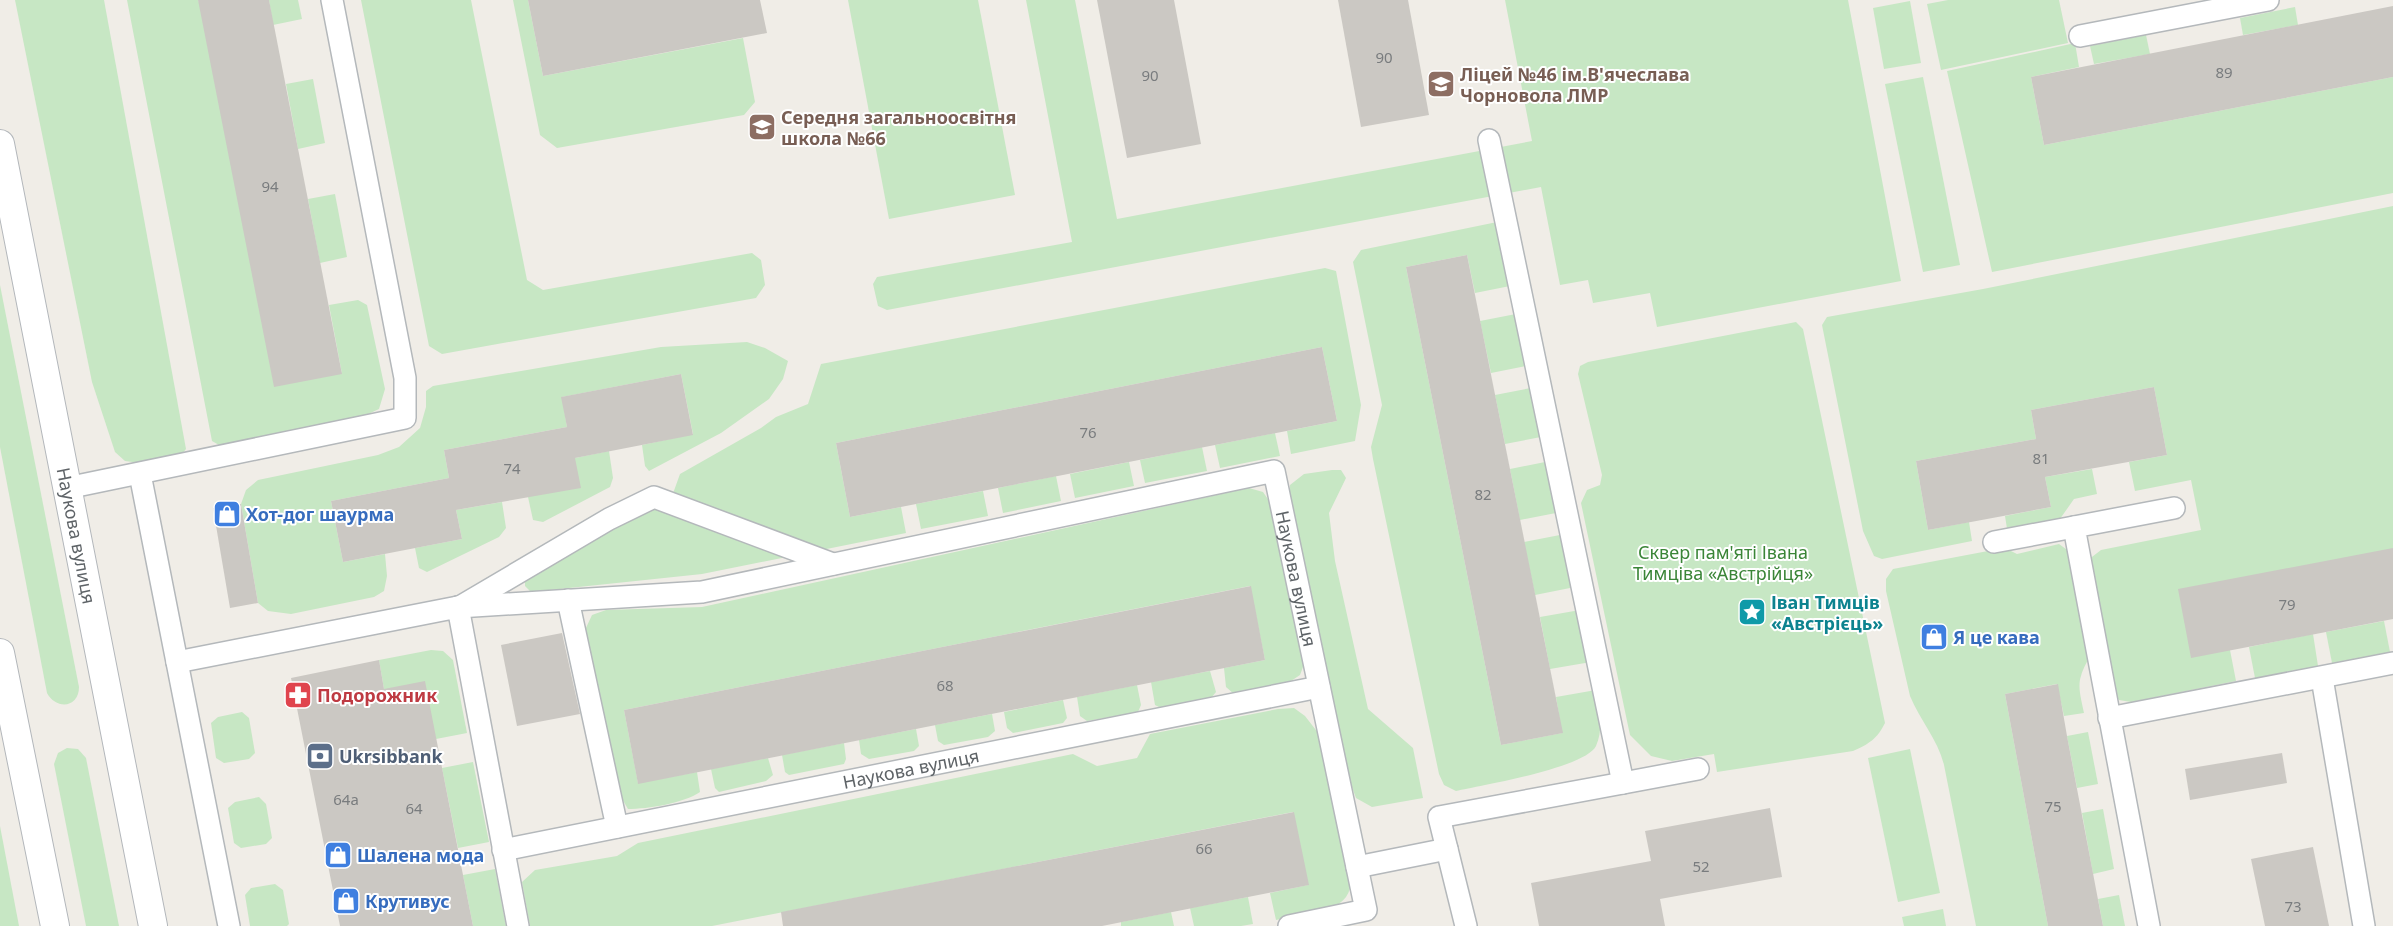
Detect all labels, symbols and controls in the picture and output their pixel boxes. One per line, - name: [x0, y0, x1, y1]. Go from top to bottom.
- house number: 90: [1375, 47, 1393, 67]
- place label: Ліцей №46 ім.В'ячеслава Чорновола ЛМР: [1460, 62, 1690, 107]
- house number: 89: [2215, 62, 2233, 82]
- house number: 90: [1141, 65, 1159, 85]
- school or university icon: Ліцей №46 ім.В'ячеслава Чорновола ЛМР: [1426, 69, 1456, 99]
- place label: Середня загальноосвітня школа №66: [781, 105, 1017, 150]
- school or university icon: Середня загальноосвітня школа №66: [747, 112, 777, 142]
- house number: 94: [261, 176, 279, 196]
- house number: 76: [1079, 422, 1097, 442]
- house number: 81: [2032, 448, 2050, 468]
- house number: 74: [503, 458, 521, 478]
- street label: Наукова вулиця: [52, 465, 102, 606]
- house number: 82: [1474, 484, 1492, 504]
- shop icon: Хот-дог шаурма: [212, 499, 242, 529]
- place label: Хот-дог шаурма: [246, 502, 394, 526]
- street label: Наукова вулиця: [1271, 508, 1322, 649]
- park label: Сквер пам'яті Івана Тимціва «Австрійця»: [1633, 540, 1813, 585]
- place label: Іван Тимців «Австрієць»: [1771, 590, 1883, 635]
- house number: 79: [2278, 594, 2296, 614]
- place icon: Іван Тимців «Австрієць»: [1737, 597, 1767, 627]
- shop icon: Я це кава: [1919, 622, 1949, 652]
- place label: Я це кава: [1953, 625, 2040, 649]
- house number: 68: [936, 675, 954, 695]
- pharmacy icon: Подорожник: [283, 680, 313, 710]
- place label: Подорожник: [317, 683, 437, 707]
- bank icon: Ukrsibbank: [305, 741, 335, 771]
- street label: Наукова вулиця: [841, 743, 981, 794]
- place label: Ukrsibbank: [339, 744, 443, 768]
- house number: 64а: [333, 789, 359, 809]
- house number: 75: [2044, 796, 2062, 816]
- house number: 64: [405, 798, 423, 818]
- house number: 66: [1195, 838, 1213, 858]
- shop icon: Шалена мода: [323, 840, 353, 870]
- place label: Шалена мода: [357, 843, 484, 867]
- house number: 52: [1692, 856, 1710, 876]
- shop icon: Крутивус: [331, 886, 361, 916]
- place label: Крутивус: [365, 889, 450, 913]
- house number: 73: [2284, 896, 2302, 916]

